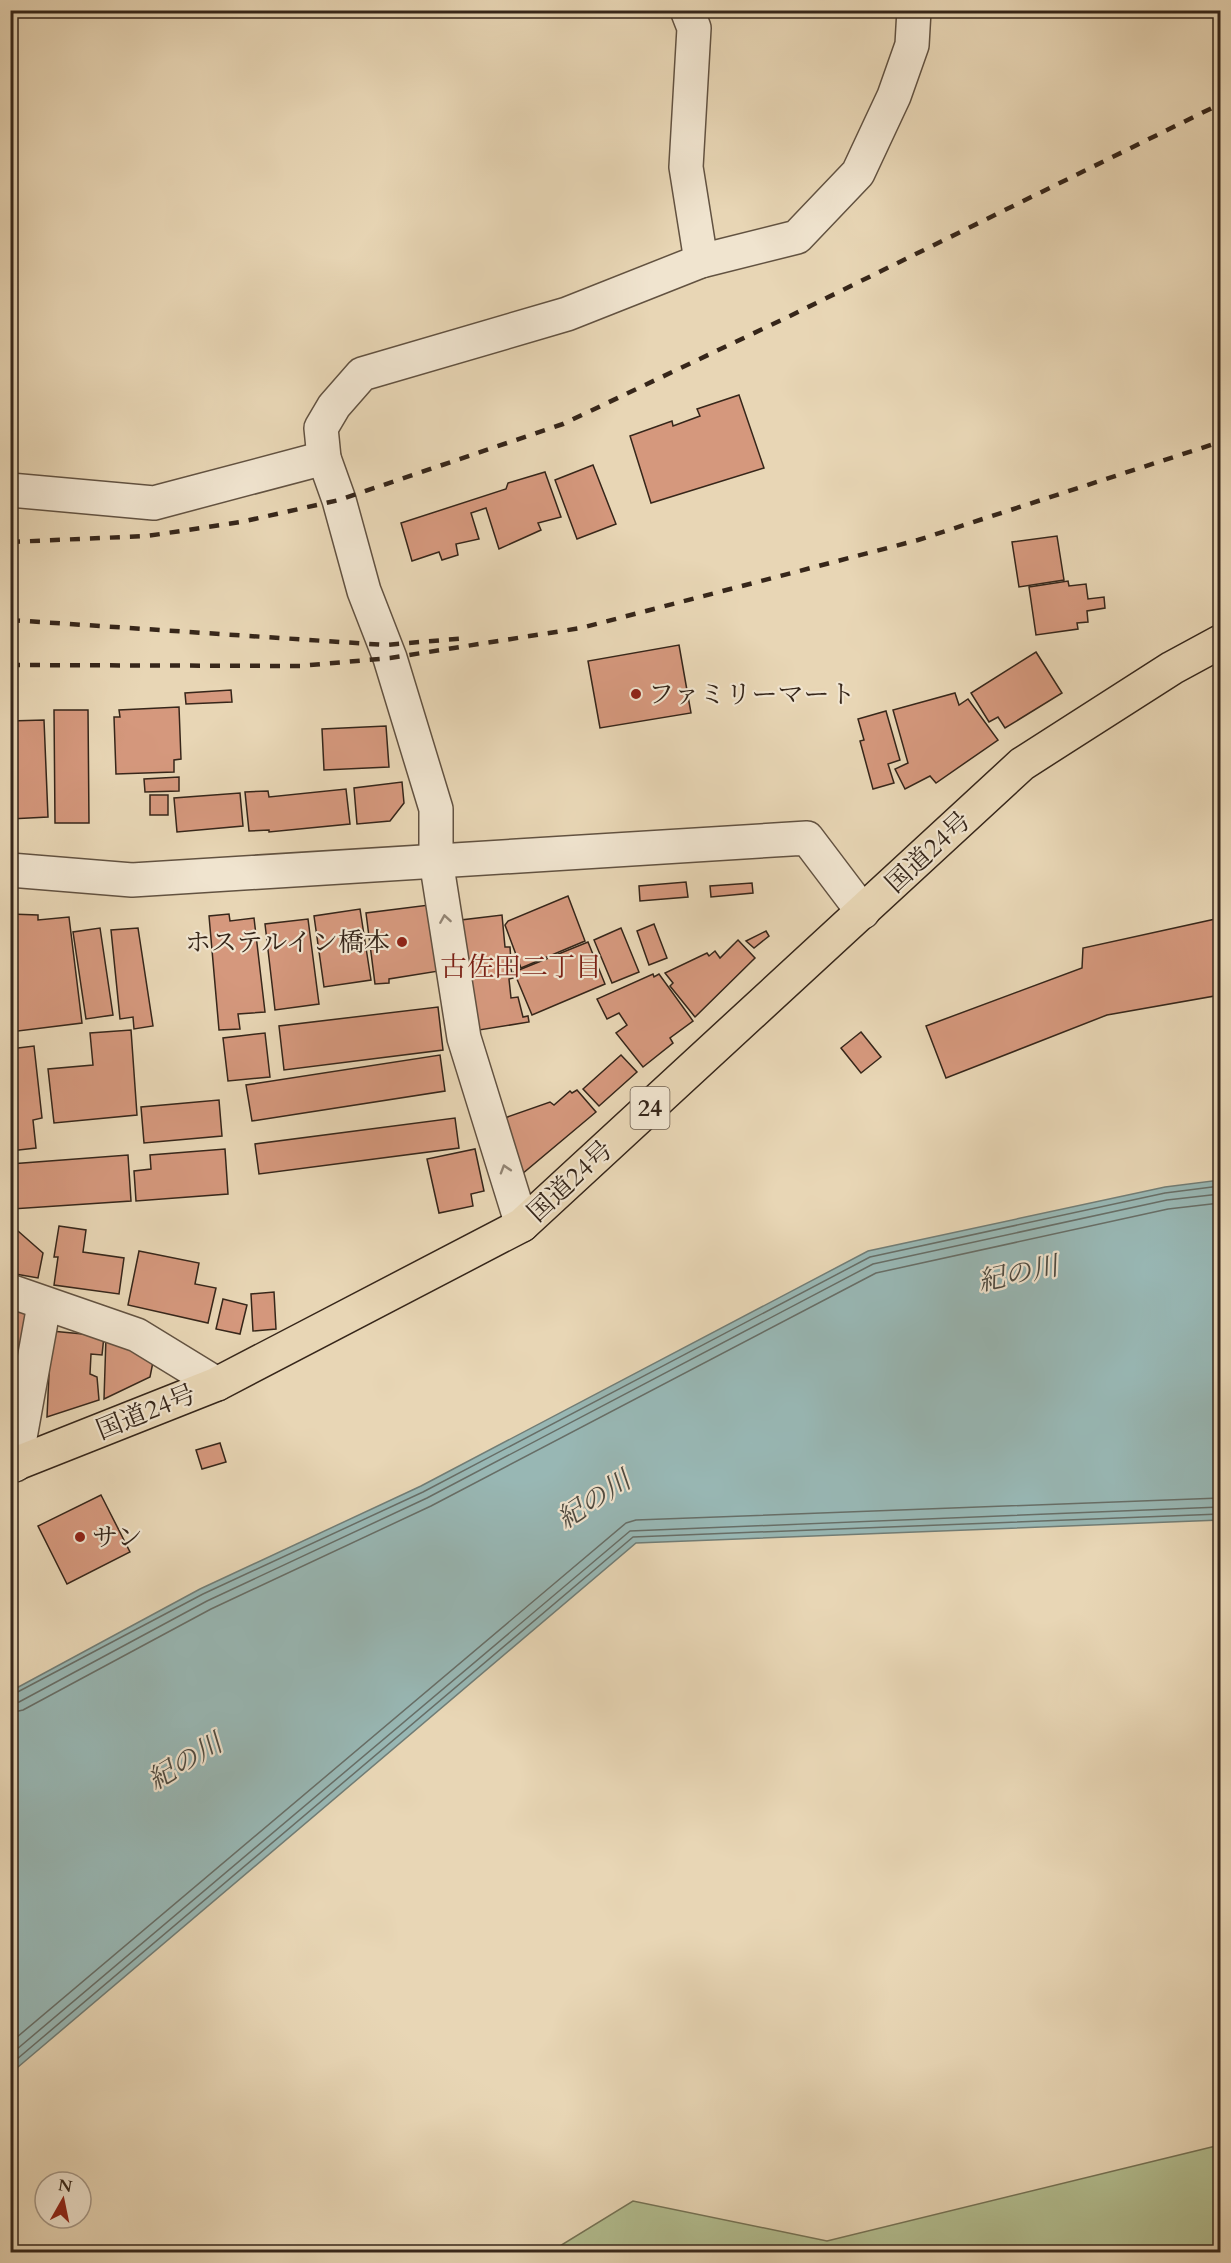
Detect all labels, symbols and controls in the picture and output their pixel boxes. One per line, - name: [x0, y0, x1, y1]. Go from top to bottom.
- place label: ファミリーマート: [648, 677, 855, 712]
- marker: ファミリーマート: [629, 687, 643, 701]
- street label: 国道24号: [878, 804, 978, 900]
- one-way arrow: [440, 914, 452, 924]
- place label: ホステルイン橋本: [185, 925, 390, 960]
- marker: ホステルイン橋本: [395, 935, 409, 949]
- district label: 古佐田二丁目: [440, 949, 602, 986]
- road number: 24: [630, 1087, 670, 1129]
- street label: 国道24号: [520, 1133, 620, 1229]
- one-way arrow: [500, 1164, 512, 1175]
- water label: 紀の川: [975, 1247, 1064, 1301]
- street label: 国道24号: [91, 1376, 201, 1448]
- water label: 紀の川: [550, 1461, 641, 1538]
- place label: サン: [92, 1520, 143, 1555]
- marker: サン: [73, 1530, 87, 1544]
- water label: 紀の川: [141, 1724, 232, 1799]
- north arrow: [33, 2170, 93, 2230]
- text: N: [57, 2174, 74, 2198]

